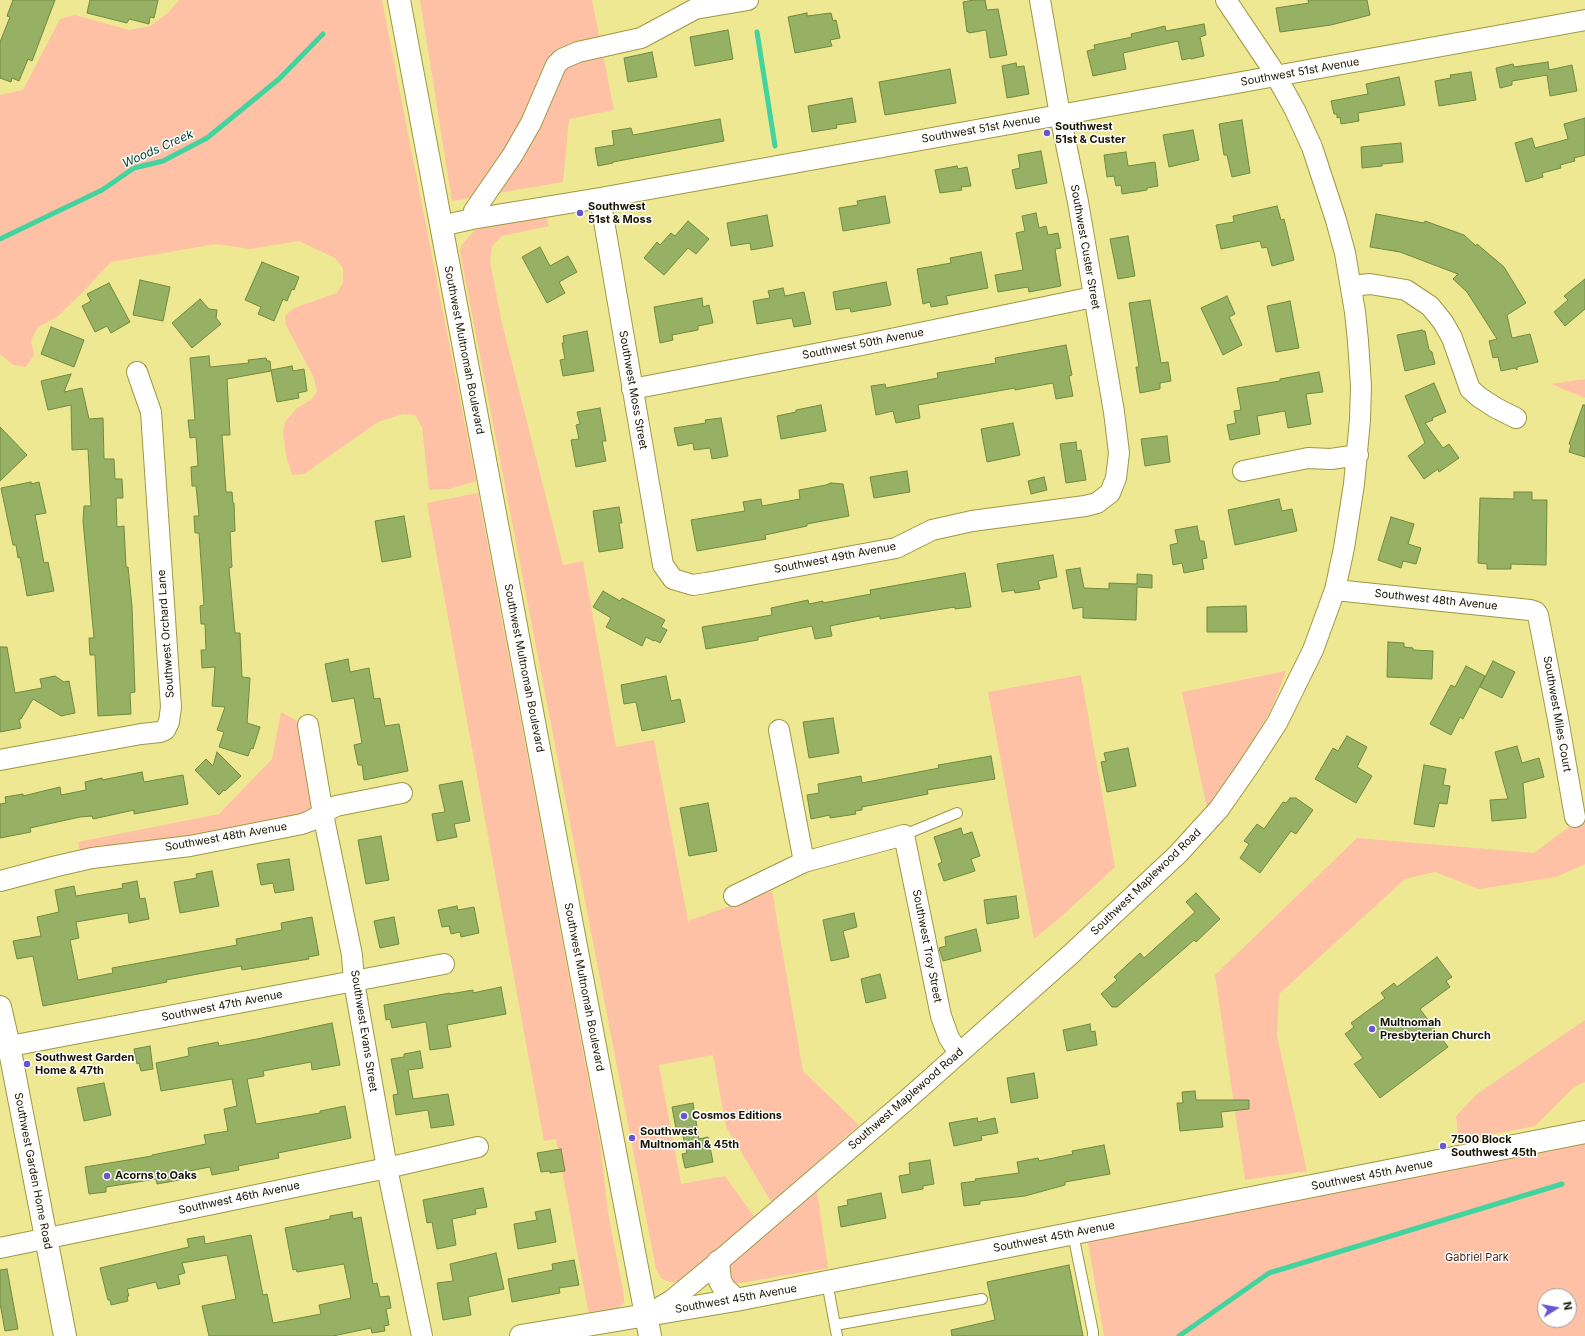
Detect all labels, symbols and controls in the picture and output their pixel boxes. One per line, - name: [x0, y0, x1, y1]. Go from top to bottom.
- street label: Southwest 51st Avenue: [1240, 55, 1360, 89]
- street label: Southwest 51st Avenue: [921, 112, 1041, 146]
- place label: Southwest 51st & Custer: [1055, 120, 1126, 146]
- water label: Woods Creek: [120, 127, 196, 171]
- marker: Southwest 51st & Custer: [1042, 128, 1052, 138]
- street label: Southwest Custer Street: [1068, 184, 1102, 310]
- place label: Southwest 51st & Moss: [588, 200, 652, 226]
- marker: Southwest 51st & Moss: [575, 208, 585, 218]
- street label: Southwest Multnomah Boulevard: [441, 265, 487, 435]
- street label: Southwest 50th Avenue: [801, 326, 925, 362]
- street label: Southwest Moss Street: [616, 330, 650, 450]
- street label: Southwest 49th Avenue: [773, 540, 897, 576]
- street label: Southwest Orchard Lane: [155, 569, 177, 699]
- street label: Southwest Multnomah Boulevard: [501, 583, 547, 753]
- street label: Southwest 48th Avenue: [1374, 587, 1498, 613]
- street label: Southwest Miles Court: [1540, 655, 1574, 773]
- street label: Southwest 48th Avenue: [164, 820, 288, 854]
- street label: Southwest Maplewood Road: [1088, 826, 1204, 938]
- street label: Southwest Troy Street: [910, 888, 944, 1004]
- street label: Southwest Multnomah Boulevard: [561, 902, 607, 1072]
- street label: Southwest Evans Street: [348, 969, 380, 1093]
- street label: Southwest 47th Avenue: [160, 988, 284, 1024]
- place label: Multnomah Presbyterian Church: [1380, 1016, 1491, 1042]
- marker: Multnomah Presbyterian Church: [1367, 1024, 1377, 1034]
- street label: Southwest Maplewood Road: [846, 1045, 966, 1153]
- place label: Southwest Garden Home & 47th: [35, 1051, 134, 1077]
- marker: Southwest Garden Home & 47th: [22, 1059, 32, 1069]
- street label: Southwest Garden Home Road: [11, 1091, 55, 1251]
- place label: Cosmos Editions: [692, 1109, 782, 1123]
- marker: Cosmos Editions: [679, 1111, 689, 1121]
- place label: Southwest Multnomah & 45th: [640, 1125, 739, 1151]
- marker: Southwest Multnomah & 45th: [627, 1133, 637, 1143]
- place label: 7500 Block Southwest 45th: [1451, 1133, 1537, 1159]
- marker: 7500 Block Southwest 45th: [1438, 1141, 1448, 1151]
- street label: Southwest 45th Avenue: [1310, 1157, 1434, 1193]
- place label: Acorns to Oaks: [115, 1169, 197, 1183]
- marker: Acorns to Oaks: [102, 1171, 112, 1181]
- street label: Southwest 46th Avenue: [177, 1179, 301, 1217]
- street label: Southwest 45th Avenue: [992, 1219, 1116, 1255]
- park label: Gabriel Park: [1445, 1251, 1509, 1265]
- street label: Southwest 45th Avenue: [674, 1282, 798, 1316]
- north arrow: [1537, 1288, 1577, 1328]
- text: N: [1560, 1300, 1575, 1311]

